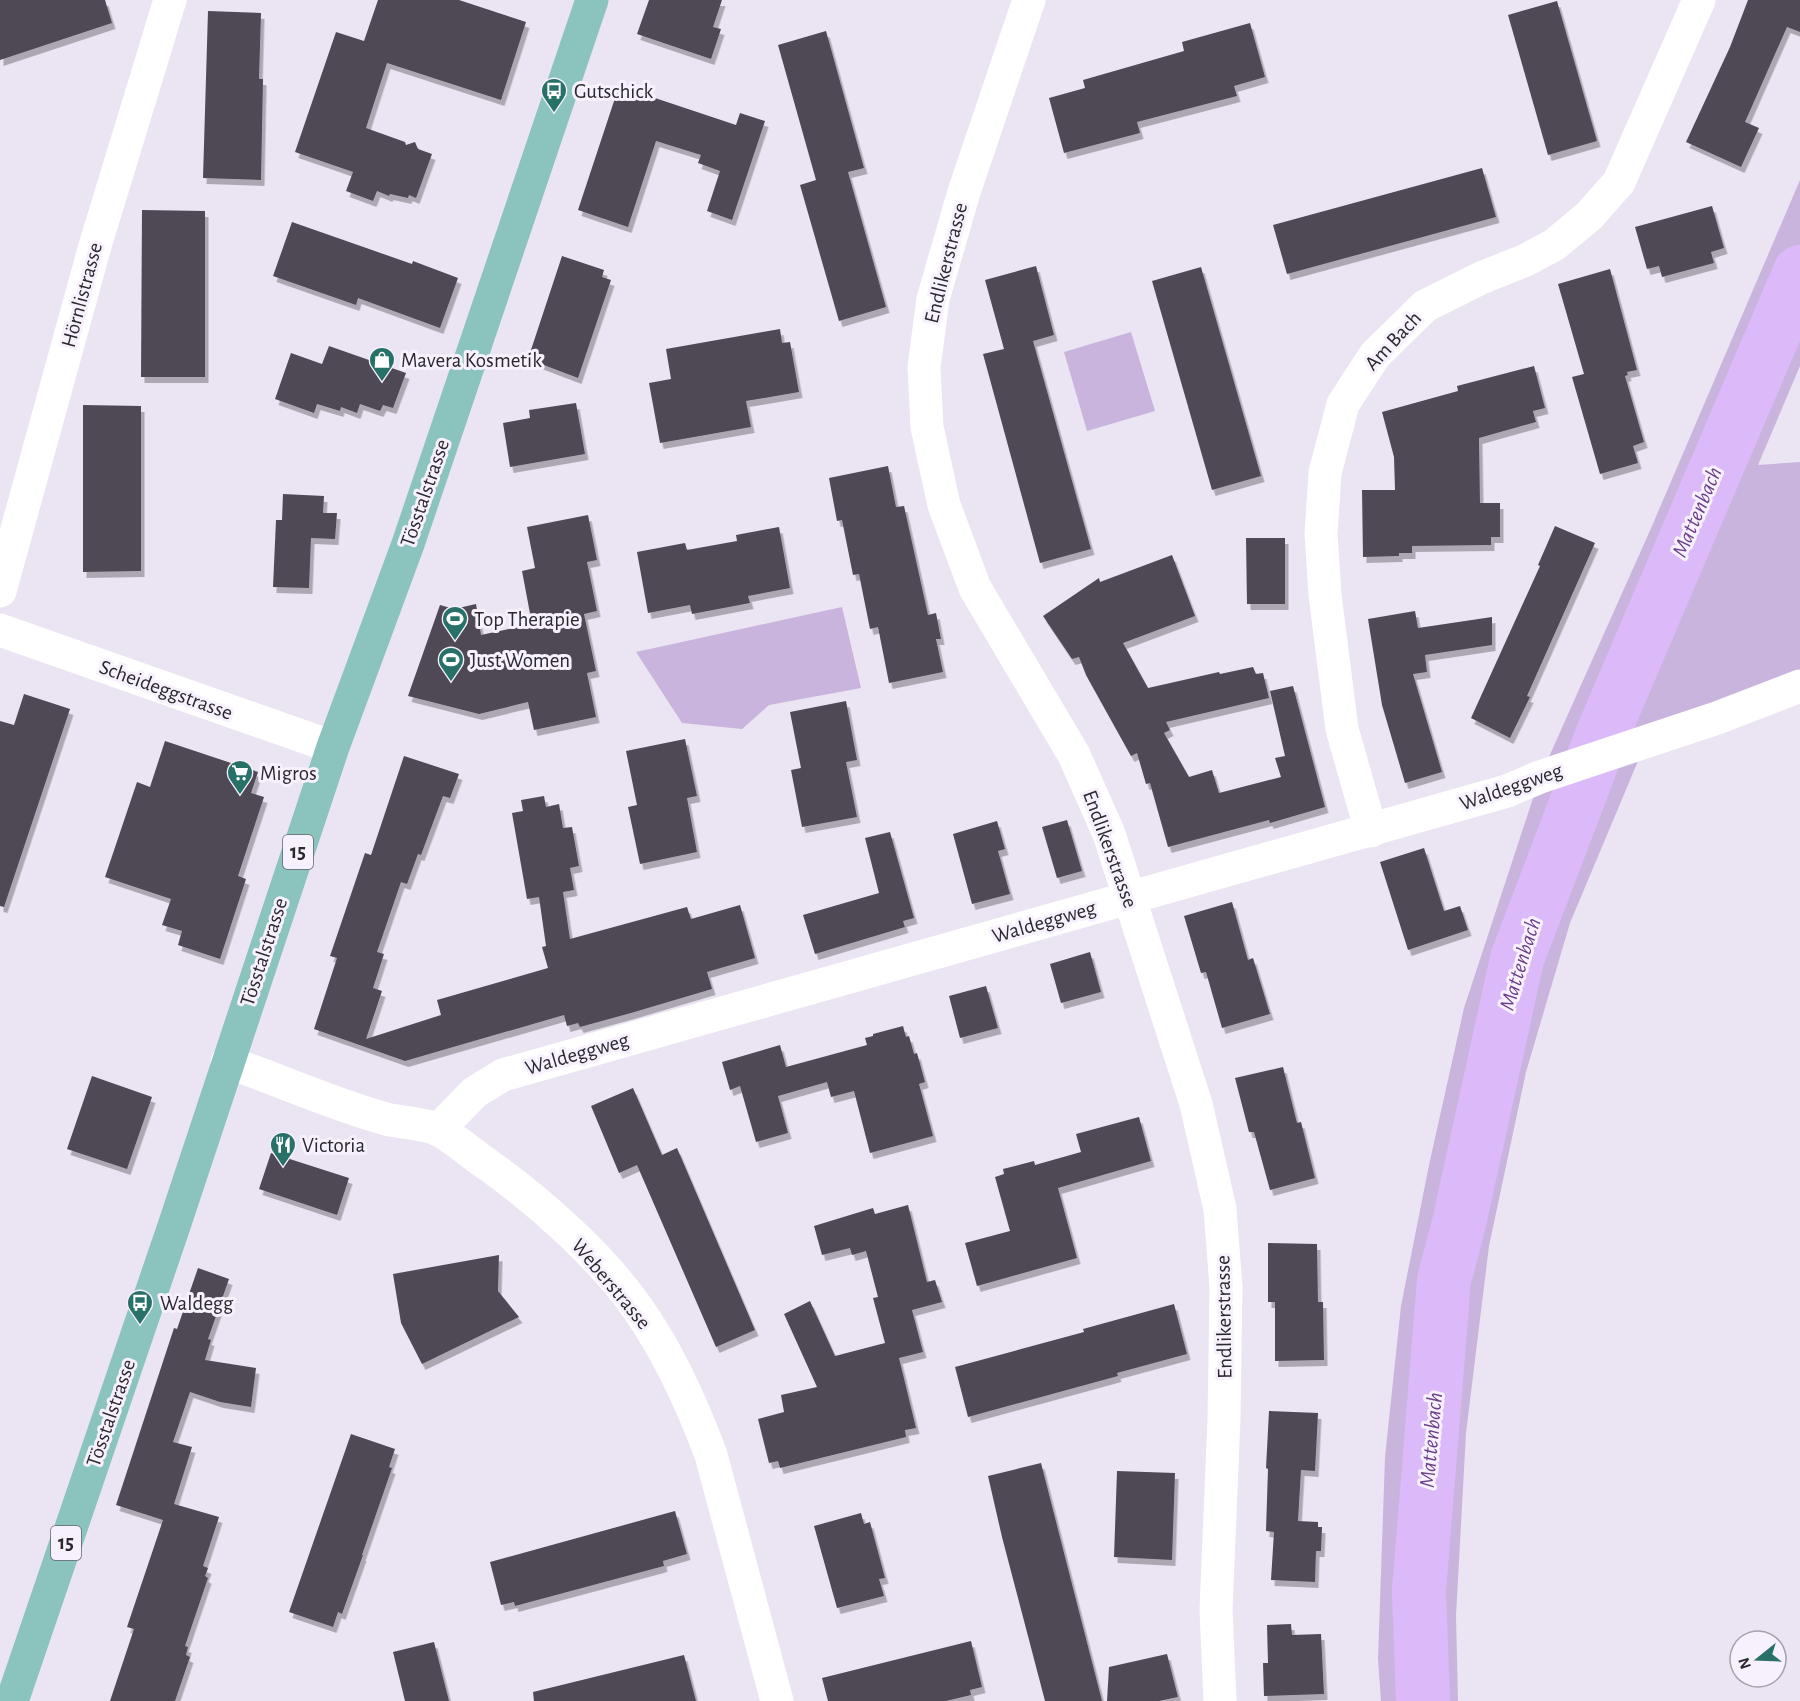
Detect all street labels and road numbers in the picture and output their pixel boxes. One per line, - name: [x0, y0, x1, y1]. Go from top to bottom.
- street label: Endlikerstrasse: [921, 201, 971, 325]
- street label: Hörnlistrasse: [58, 240, 106, 350]
- street label: Am Bach: [1361, 307, 1425, 375]
- street label: Tösstalstrasse: [397, 436, 453, 550]
- street label: Scheideggstrasse: [97, 656, 235, 724]
- street label: Waldeggweg: [1457, 759, 1566, 814]
- street label: Endlikerstrasse: [1079, 787, 1141, 911]
- road number: 15: [283, 835, 313, 869]
- street label: Tösstalstrasse: [237, 895, 291, 1009]
- street label: Waldeggweg: [990, 897, 1099, 947]
- street label: Waldeggweg: [523, 1029, 632, 1079]
- street label: Weberstrasse: [567, 1235, 655, 1333]
- street label: Endlikerstrasse: [1212, 1255, 1236, 1379]
- street label: Tösstalstrasse: [83, 1356, 139, 1470]
- road number: 15: [51, 1526, 81, 1560]

